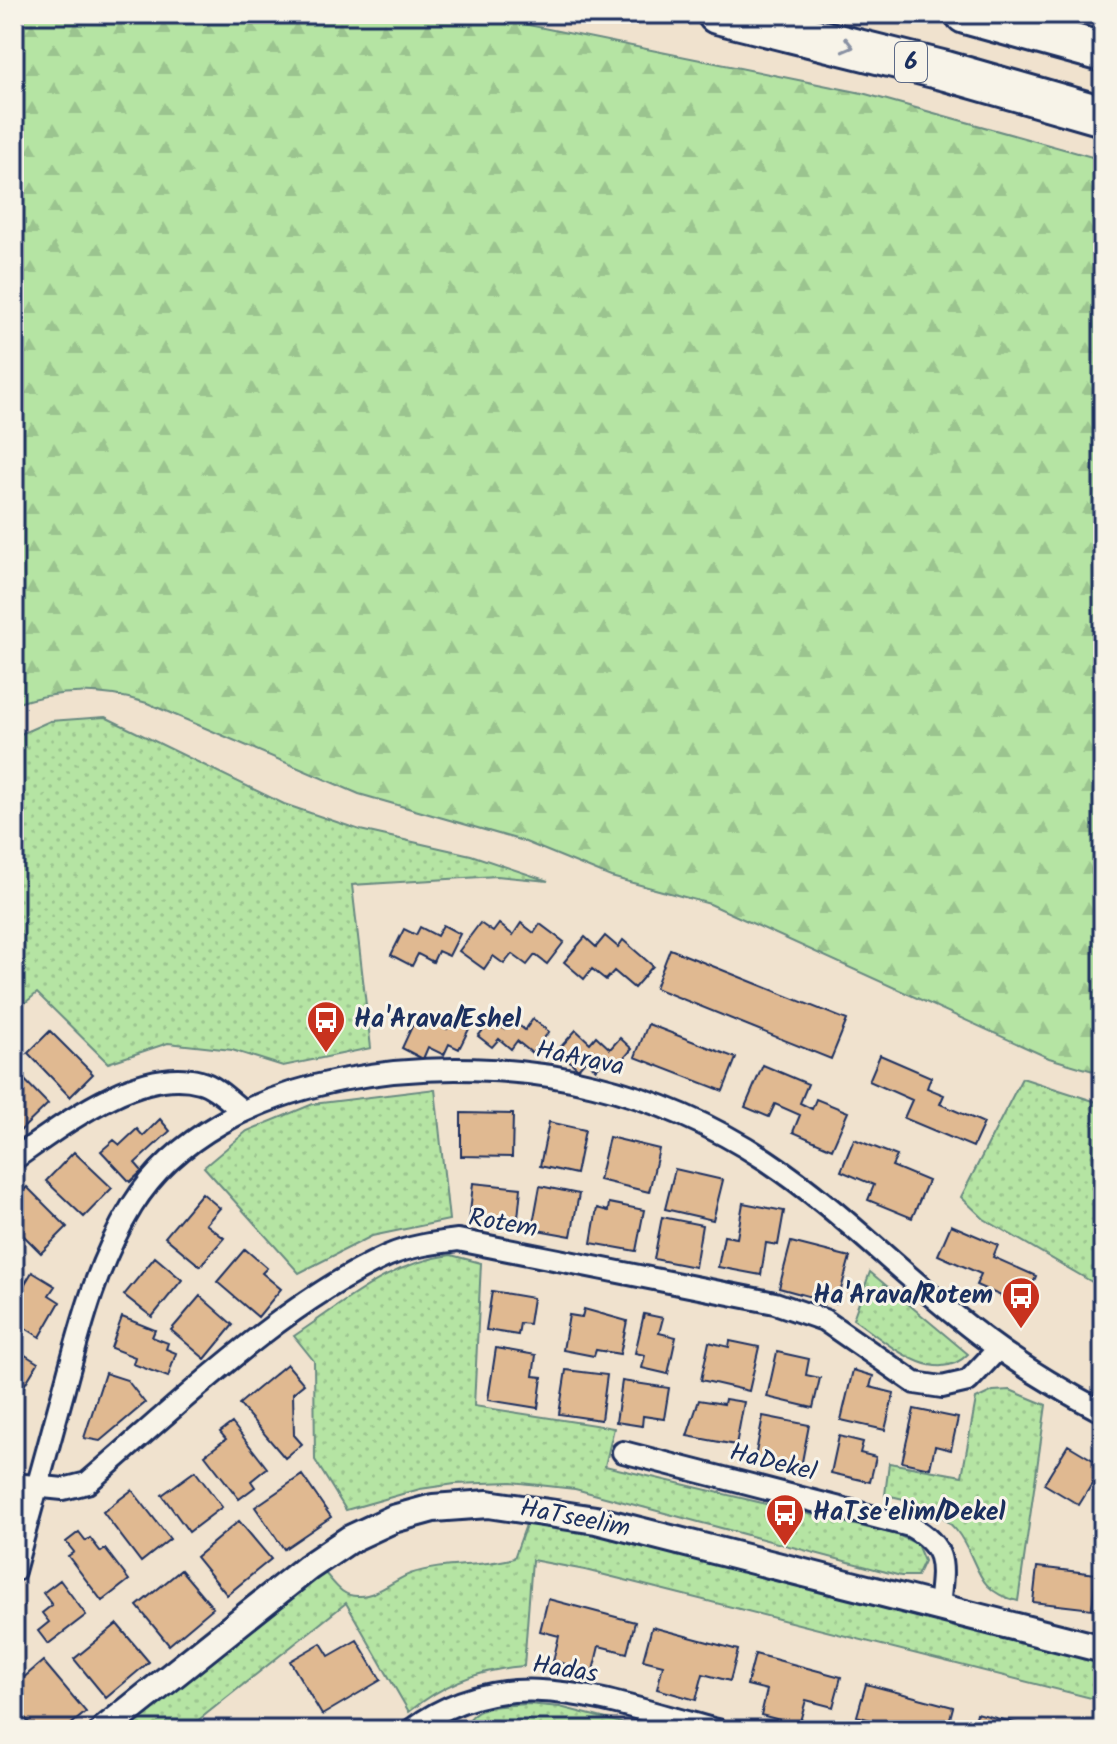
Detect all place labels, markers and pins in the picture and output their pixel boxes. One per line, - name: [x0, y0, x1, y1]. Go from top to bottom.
- bus stop icon: Ha'Arava/Eshel: [305, 999, 347, 1054]
- place label: Ha'Arava/Eshel: [354, 999, 521, 1041]
- place label: Ha'Arava/Rotem: [813, 1275, 993, 1317]
- bus stop icon: Ha'Arava/Rotem: [1000, 1275, 1042, 1330]
- bus stop icon: HaTse'elim/Dekel: [764, 1492, 806, 1547]
- place label: HaTse'elim/Dekel: [813, 1492, 1005, 1534]

